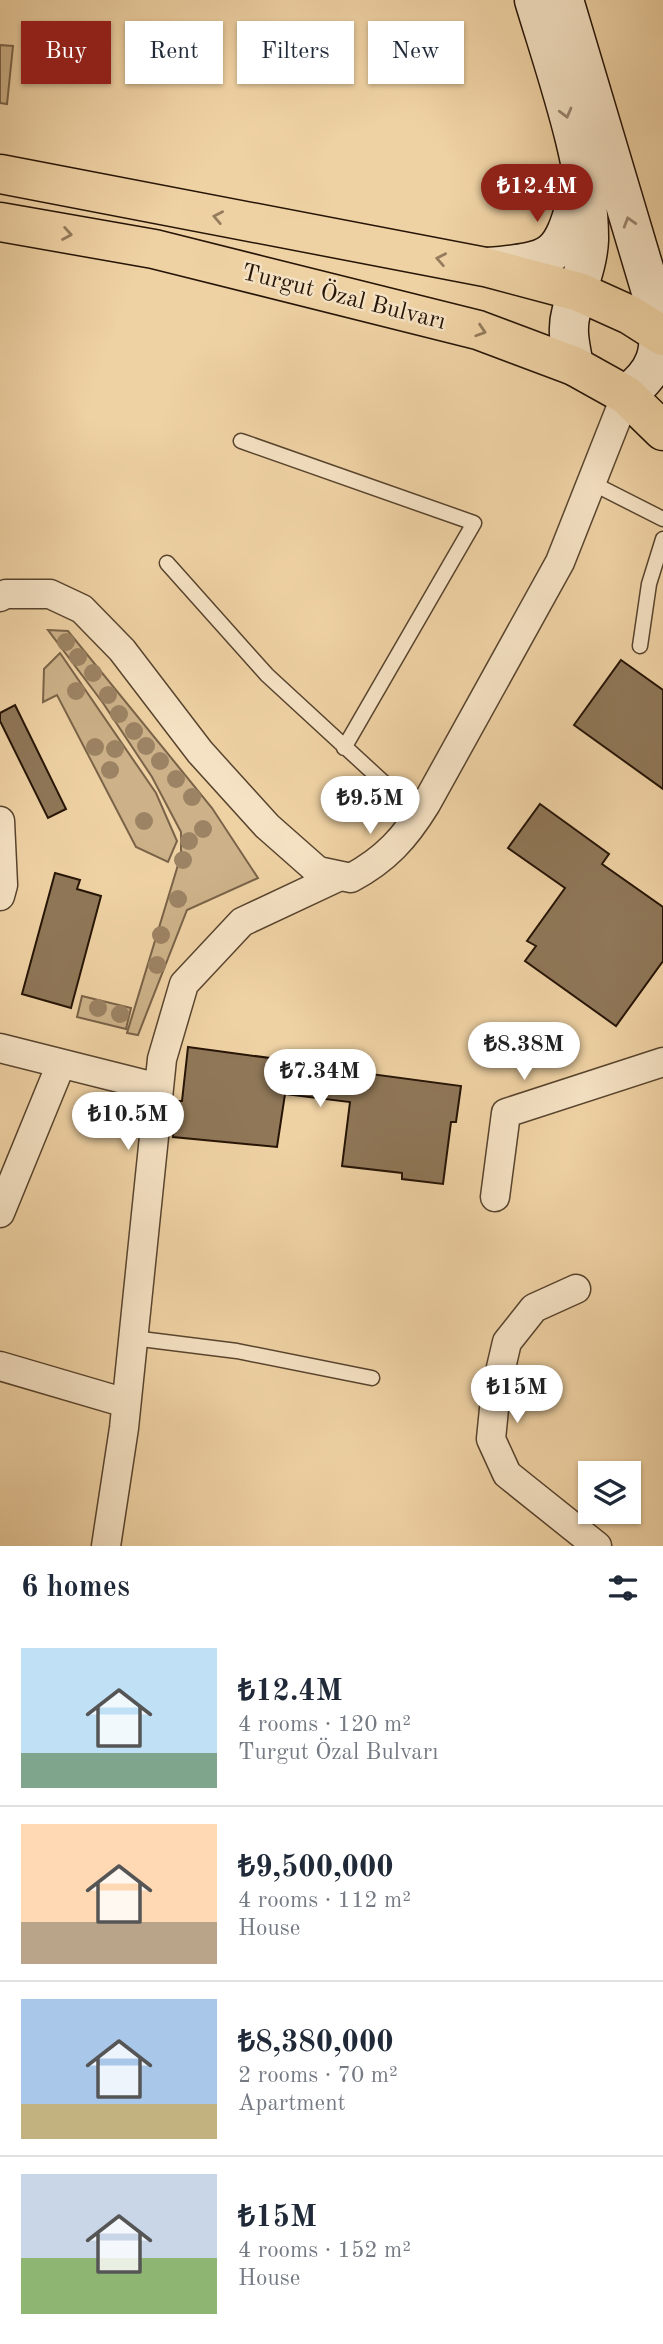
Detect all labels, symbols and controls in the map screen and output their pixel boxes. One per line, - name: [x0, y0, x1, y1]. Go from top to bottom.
- chip: Buy: [21, 21, 111, 84]
- chip: Rent: [125, 21, 223, 84]
- chip: Filters: [237, 21, 354, 84]
- chip: New: [368, 21, 464, 84]
- one-way arrow: [558, 106, 572, 118]
- pin: ₺12.4M: [480, 164, 594, 224]
- text: ₺12.4M: [497, 175, 577, 198]
- one-way arrow: [212, 210, 224, 225]
- one-way arrow: [623, 216, 638, 228]
- one-way arrow: [61, 226, 73, 241]
- one-way arrow: [435, 252, 447, 267]
- street label: Turgut Özal Bulvarı: [239, 257, 449, 335]
- one-way arrow: [475, 323, 487, 338]
- pin: ₺9.5M: [321, 776, 419, 836]
- text: ₺9.5M: [337, 787, 403, 810]
- pin: ₺8.38M: [467, 1023, 581, 1082]
- text: ₺8.38M: [484, 1033, 564, 1056]
- pin: ₺7.34M: [263, 1050, 377, 1109]
- text: ₺7.34M: [280, 1060, 360, 1083]
- pin: ₺10.5M: [71, 1092, 185, 1152]
- text: ₺10.5M: [88, 1103, 168, 1126]
- pin: ₺15M: [476, 1366, 558, 1425]
- text: ₺15M: [487, 1376, 547, 1399]
- map controls: [578, 1461, 641, 1524]
- button: layers: [578, 1461, 641, 1524]
- icon: filters: [604, 1569, 642, 1607]
- text: 6 homes: [21, 1573, 130, 1603]
- icon: home: [77, 1676, 161, 1760]
- text: ₺12.4M: [238, 1677, 342, 1707]
- text: 4 rooms · 120 m²: [238, 1713, 411, 1736]
- text: Turgut Özal Bulvarı: [238, 1741, 438, 1764]
- icon: home: [77, 1852, 161, 1936]
- text: ₺9,500,000: [238, 1853, 394, 1883]
- text: 4 rooms · 112 m²: [238, 1889, 411, 1912]
- text: House: [238, 1917, 300, 1940]
- icon: home: [77, 2027, 161, 2111]
- text: ₺8,380,000: [238, 2028, 394, 2058]
- text: 2 rooms · 70 m²: [238, 2064, 398, 2087]
- text: Apartment: [238, 2092, 346, 2115]
- icon: home: [77, 2202, 161, 2286]
- text: ₺15M: [238, 2203, 317, 2233]
- text: 4 rooms · 152 m²: [238, 2239, 411, 2262]
- text: House: [238, 2267, 300, 2290]

